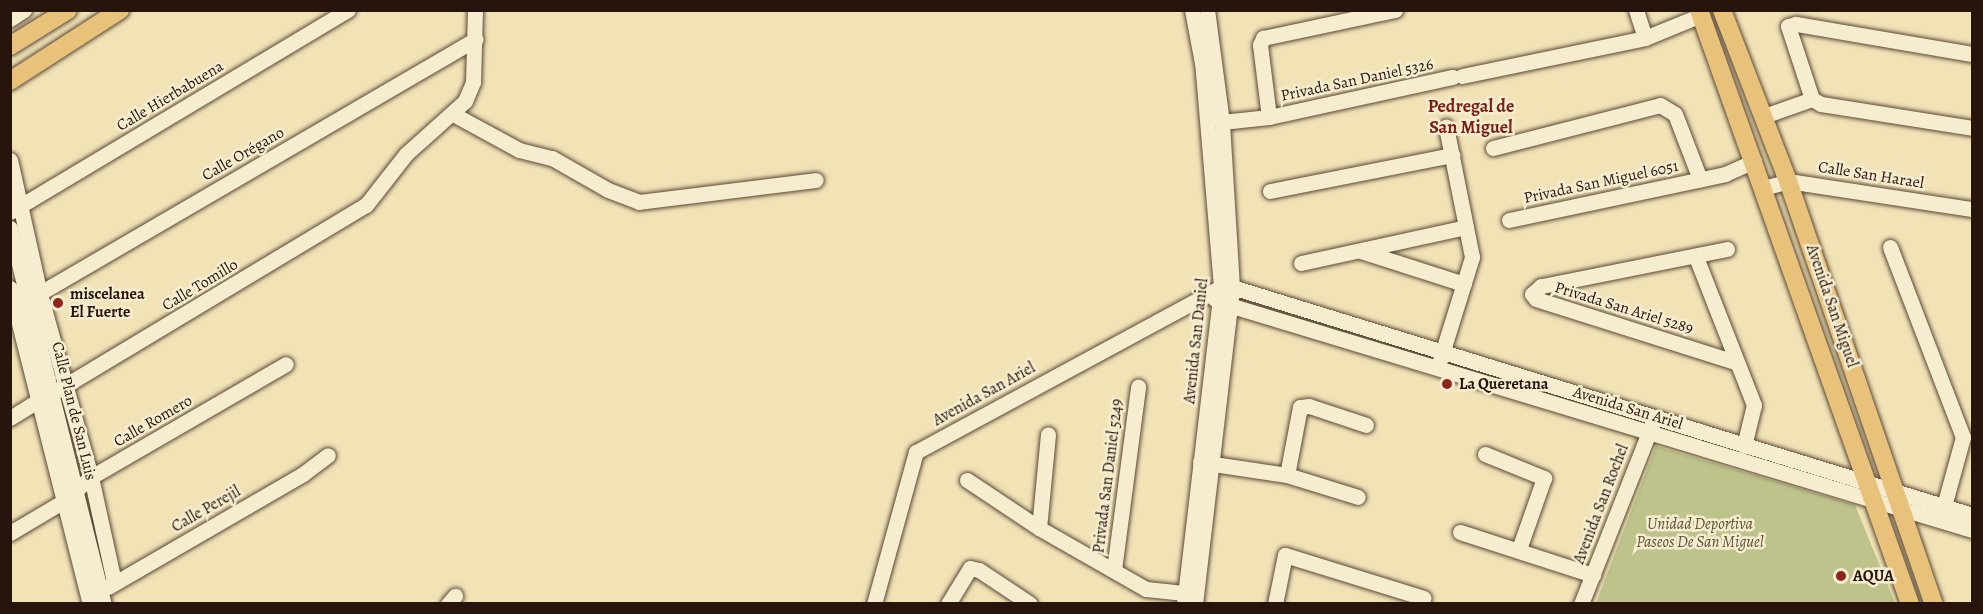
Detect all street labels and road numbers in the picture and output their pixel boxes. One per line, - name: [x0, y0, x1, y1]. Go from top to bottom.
- street label: Privada San Daniel 5326: [1279, 54, 1435, 106]
- street label: Calle Hierbabuena: [113, 57, 227, 135]
- street label: Calle Orégano: [199, 123, 287, 185]
- street label: Privada San Miguel 6051: [1522, 156, 1680, 208]
- street label: Calle San Harael: [1817, 157, 1925, 193]
- street label: Avenida San Miguel: [1802, 242, 1862, 370]
- street label: Calle Tomillo: [159, 255, 241, 315]
- street label: Avenida San Daniel: [1180, 277, 1212, 405]
- street label: Privada San Ariel 5289: [1552, 278, 1696, 338]
- street label: Calle Plan de San Luis: [48, 340, 100, 482]
- street label: Avenida San Ariel: [930, 358, 1038, 430]
- street label: Avenida San Ariel: [1571, 382, 1685, 434]
- street label: Calle Romero: [110, 391, 196, 451]
- street label: Privada San Daniel 5249: [1089, 398, 1127, 554]
- street label: Avenida San Rochel: [1569, 441, 1633, 567]
- street label: Calle Perejil: [168, 482, 244, 536]

